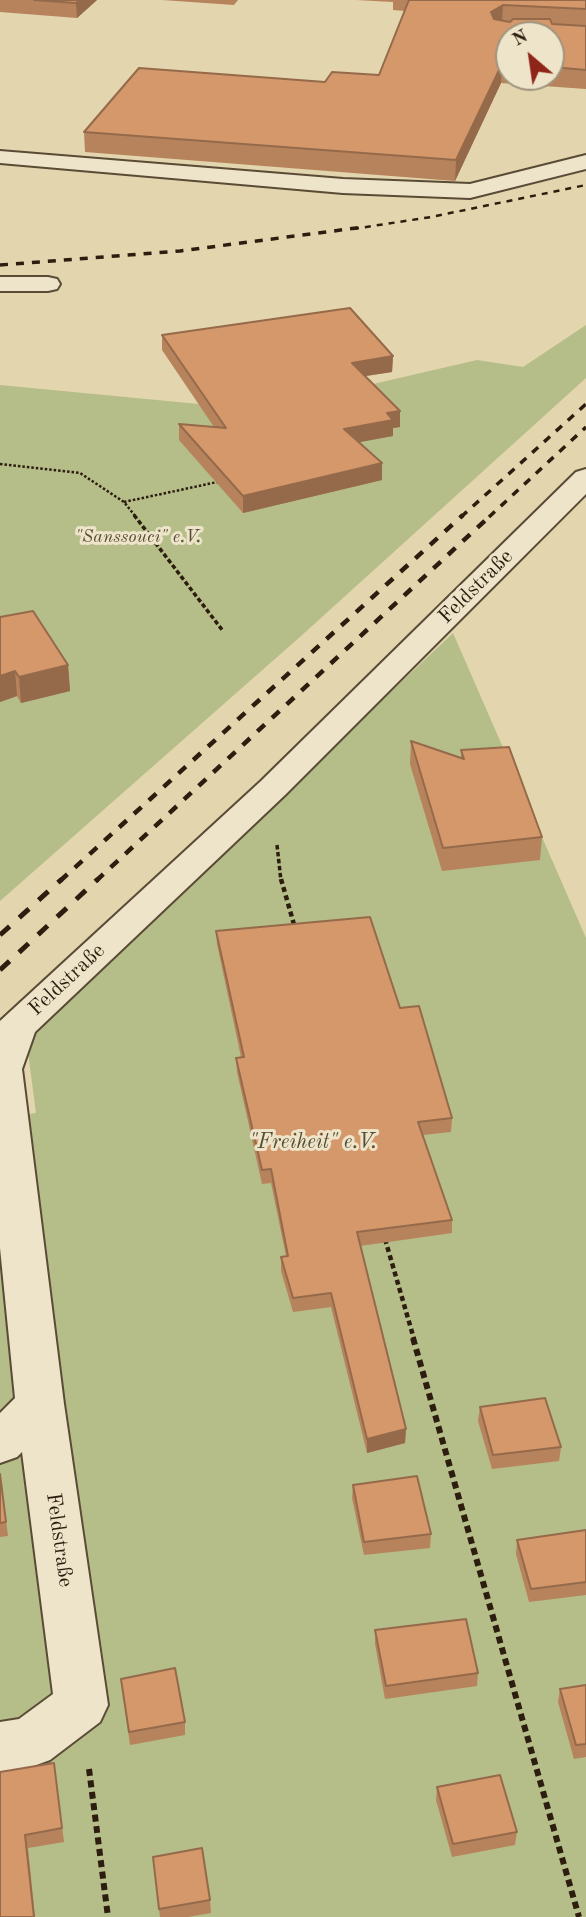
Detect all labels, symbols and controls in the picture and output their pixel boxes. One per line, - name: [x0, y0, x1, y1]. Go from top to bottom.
- north arrow: [495, 21, 565, 91]
- text: N: [510, 27, 532, 51]
- park label: "Sanssouci" e.V.: [75, 526, 201, 548]
- street label: Feldstraße: [433, 544, 519, 630]
- street label: Feldstraße: [24, 938, 110, 1022]
- park label: "Freiheit" e.V.: [249, 1129, 377, 1155]
- street label: Feldstraße: [40, 1491, 78, 1589]

